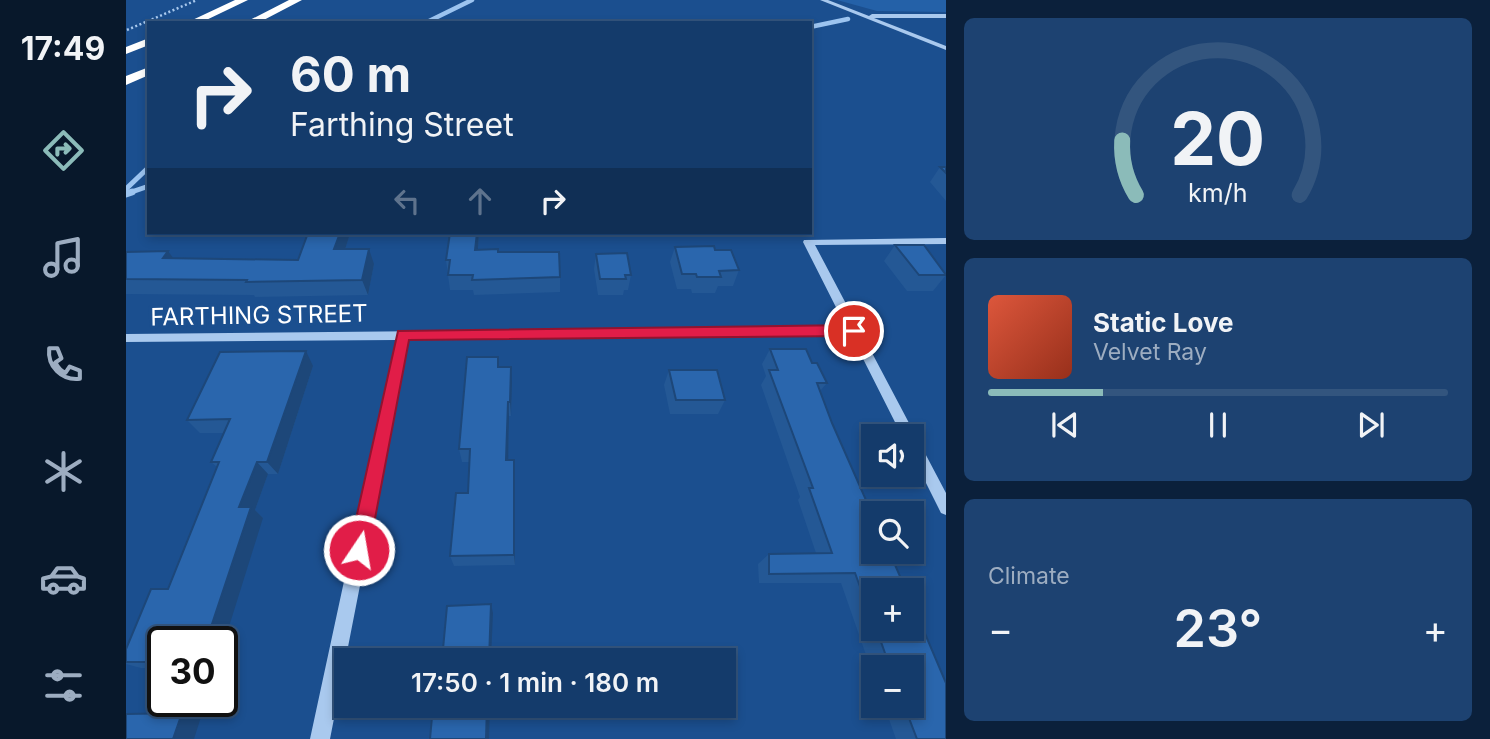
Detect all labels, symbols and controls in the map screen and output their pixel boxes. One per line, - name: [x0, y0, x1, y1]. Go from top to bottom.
- text: 17:49: [21, 29, 105, 68]
- text: 60 m: [290, 45, 411, 104]
- icon: right: [175, 49, 266, 140]
- text: 20: [1171, 95, 1265, 184]
- text: Farthing Street: [290, 105, 514, 144]
- icon: directions: [39, 126, 88, 175]
- text: km/h: [1188, 178, 1248, 208]
- icon: left: [388, 182, 426, 220]
- icon: ahead: [461, 182, 499, 220]
- icon: right: [534, 182, 572, 220]
- icon: music: [39, 233, 88, 282]
- street label: FARTHING STREET: [150, 299, 368, 331]
- pin: [824, 301, 884, 361]
- text: Static Love: [1093, 307, 1234, 338]
- icon: arrive: [835, 312, 873, 350]
- text: Velvet Ray: [1093, 338, 1207, 366]
- icon: phone: [39, 340, 88, 389]
- icon: previous: [1046, 406, 1084, 444]
- icon: pause: [1199, 406, 1237, 444]
- icon: next: [1352, 406, 1390, 444]
- map controls: [861, 424, 924, 718]
- button: sound: [861, 424, 924, 487]
- icon: climate: [39, 447, 88, 496]
- button: search: [861, 501, 924, 564]
- position arrow: [322, 513, 396, 587]
- icon: car: [39, 554, 88, 603]
- text: Climate: [988, 562, 1070, 590]
- button: +: [861, 578, 924, 641]
- text: 23°: [1174, 597, 1262, 660]
- text: −: [988, 606, 1013, 652]
- text: +: [1423, 606, 1448, 652]
- speed limit sign: 30: [147, 626, 238, 717]
- button: −: [861, 655, 924, 718]
- icon: filters: [39, 661, 88, 710]
- text: 17:50 · 1 min · 180 m: [411, 667, 659, 698]

